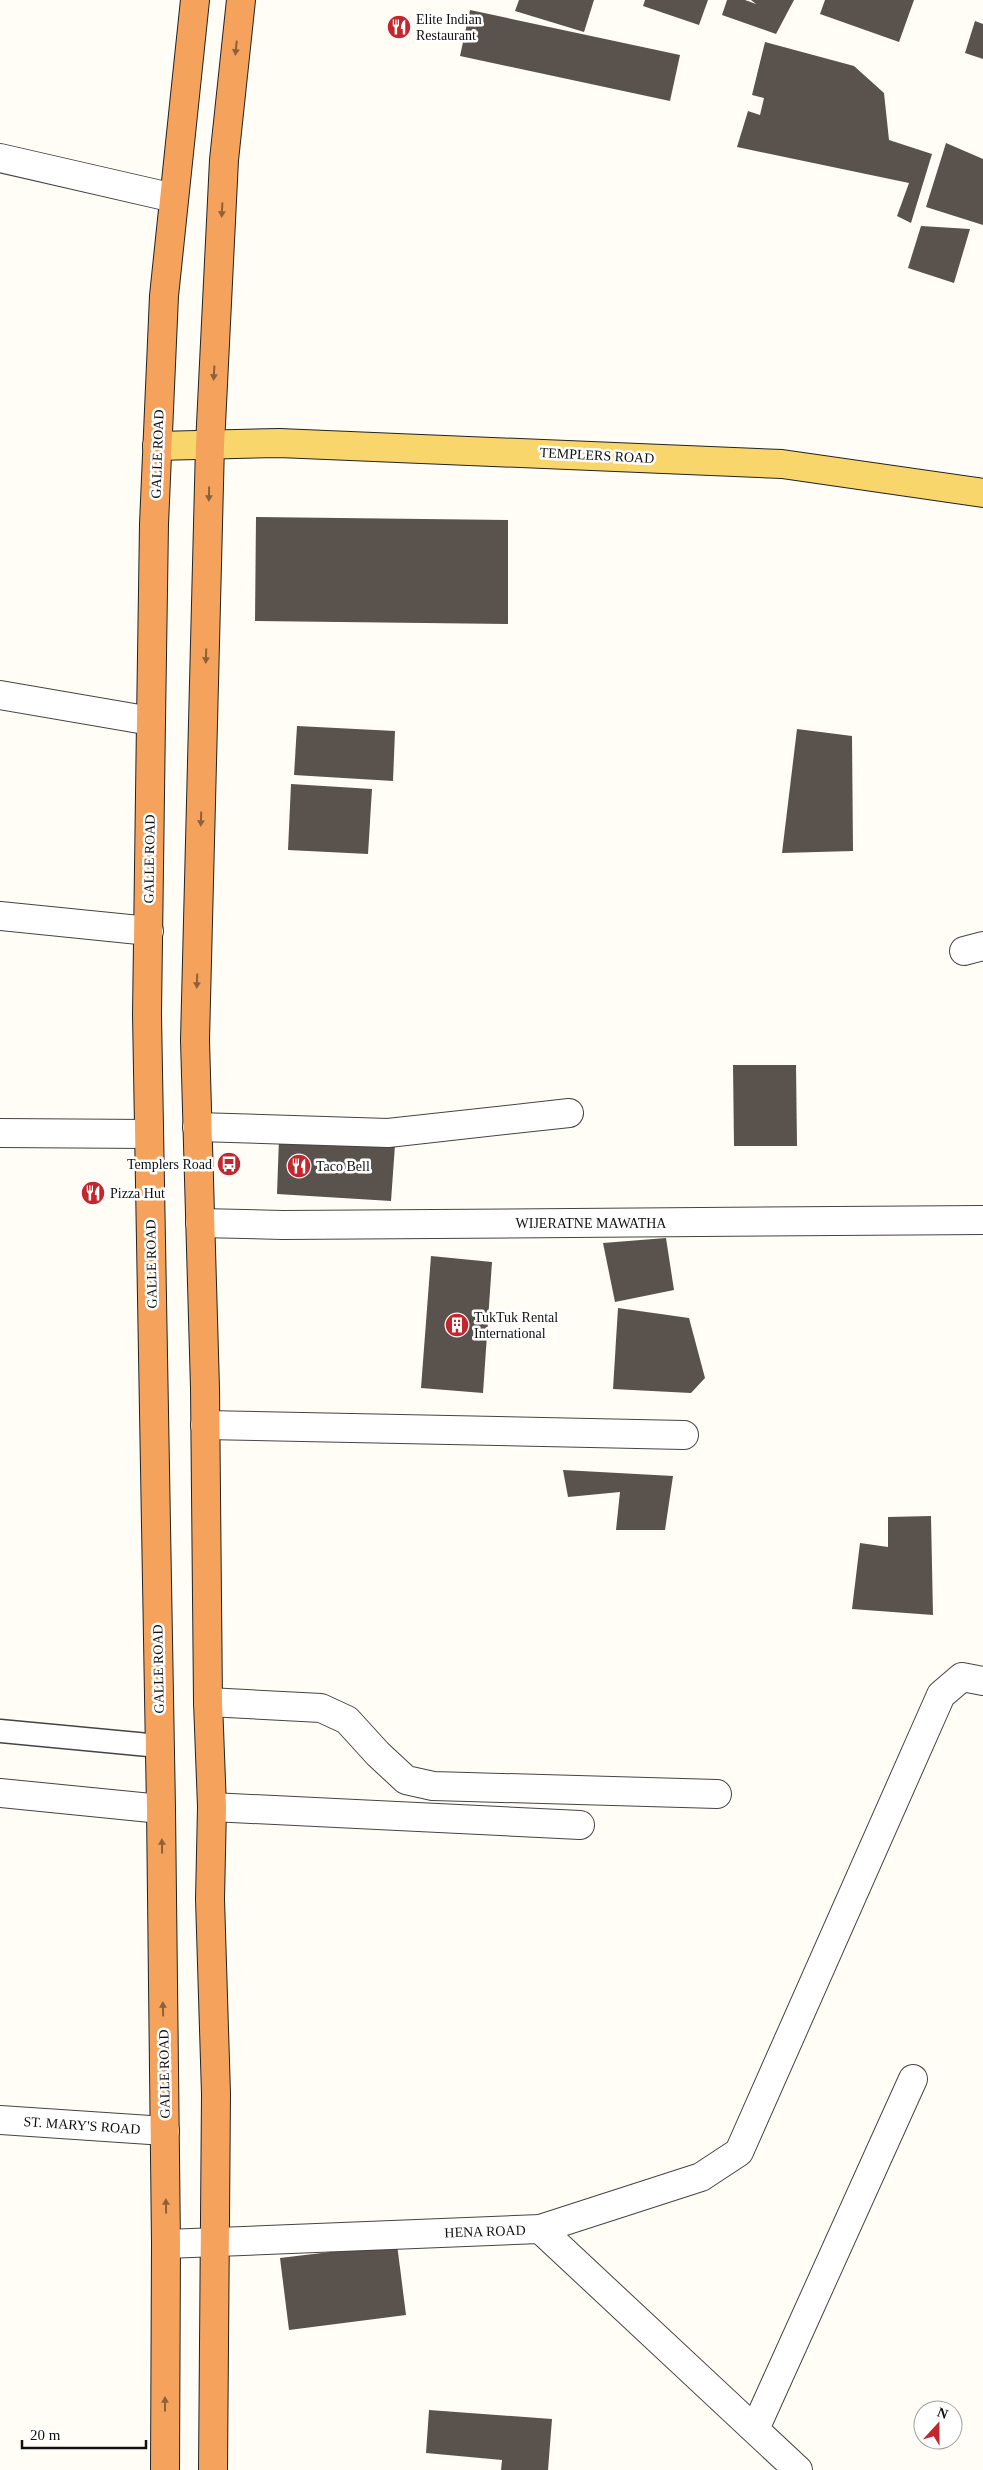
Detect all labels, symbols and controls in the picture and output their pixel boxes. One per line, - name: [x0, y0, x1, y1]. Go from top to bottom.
- place label: Elite Indian Restaurant: [416, 12, 482, 43]
- restaurant icon: Elite Indian Restaurant: [386, 14, 412, 40]
- one-way arrow: [232, 41, 240, 57]
- one-way arrow: [217, 203, 225, 219]
- one-way arrow: [209, 365, 217, 381]
- street label: GALLE ROAD: [148, 409, 167, 499]
- street label: TEMPLERS ROAD: [539, 445, 655, 466]
- one-way arrow: [205, 486, 213, 502]
- one-way arrow: [201, 648, 209, 664]
- one-way arrow: [197, 811, 205, 827]
- street label: GALLE ROAD: [141, 814, 158, 904]
- one-way arrow: [192, 973, 200, 989]
- bus stop icon: Templers Road: [216, 1151, 242, 1177]
- restaurant icon: Taco Bell: [286, 1153, 312, 1179]
- place label: Templers Road: [127, 1157, 212, 1172]
- place label: Taco Bell: [316, 1159, 370, 1174]
- restaurant icon: Pizza Hut: [80, 1180, 106, 1206]
- place label: Pizza Hut: [110, 1186, 165, 1201]
- street label: WIJERATNE MAWATHA: [516, 1216, 667, 1231]
- street label: GALLE ROAD: [143, 1219, 160, 1309]
- place label: TukTuk Rental International: [474, 1310, 558, 1341]
- building icon: TukTuk Rental International: [444, 1312, 470, 1338]
- street label: GALLE ROAD: [150, 1624, 167, 1714]
- one-way arrow: [157, 1838, 165, 1854]
- one-way arrow: [159, 2001, 167, 2017]
- street label: GALLE ROAD: [156, 2029, 173, 2119]
- street label: ST. MARY'S ROAD: [23, 2114, 141, 2137]
- one-way arrow: [161, 2198, 169, 2214]
- street label: HENA ROAD: [444, 2223, 526, 2240]
- one-way arrow: [162, 2396, 170, 2412]
- north arrow: [913, 2400, 963, 2450]
- text: N: [935, 2405, 950, 2422]
- scale bar: [22, 2418, 146, 2450]
- text: 20 m: [30, 2427, 61, 2443]

